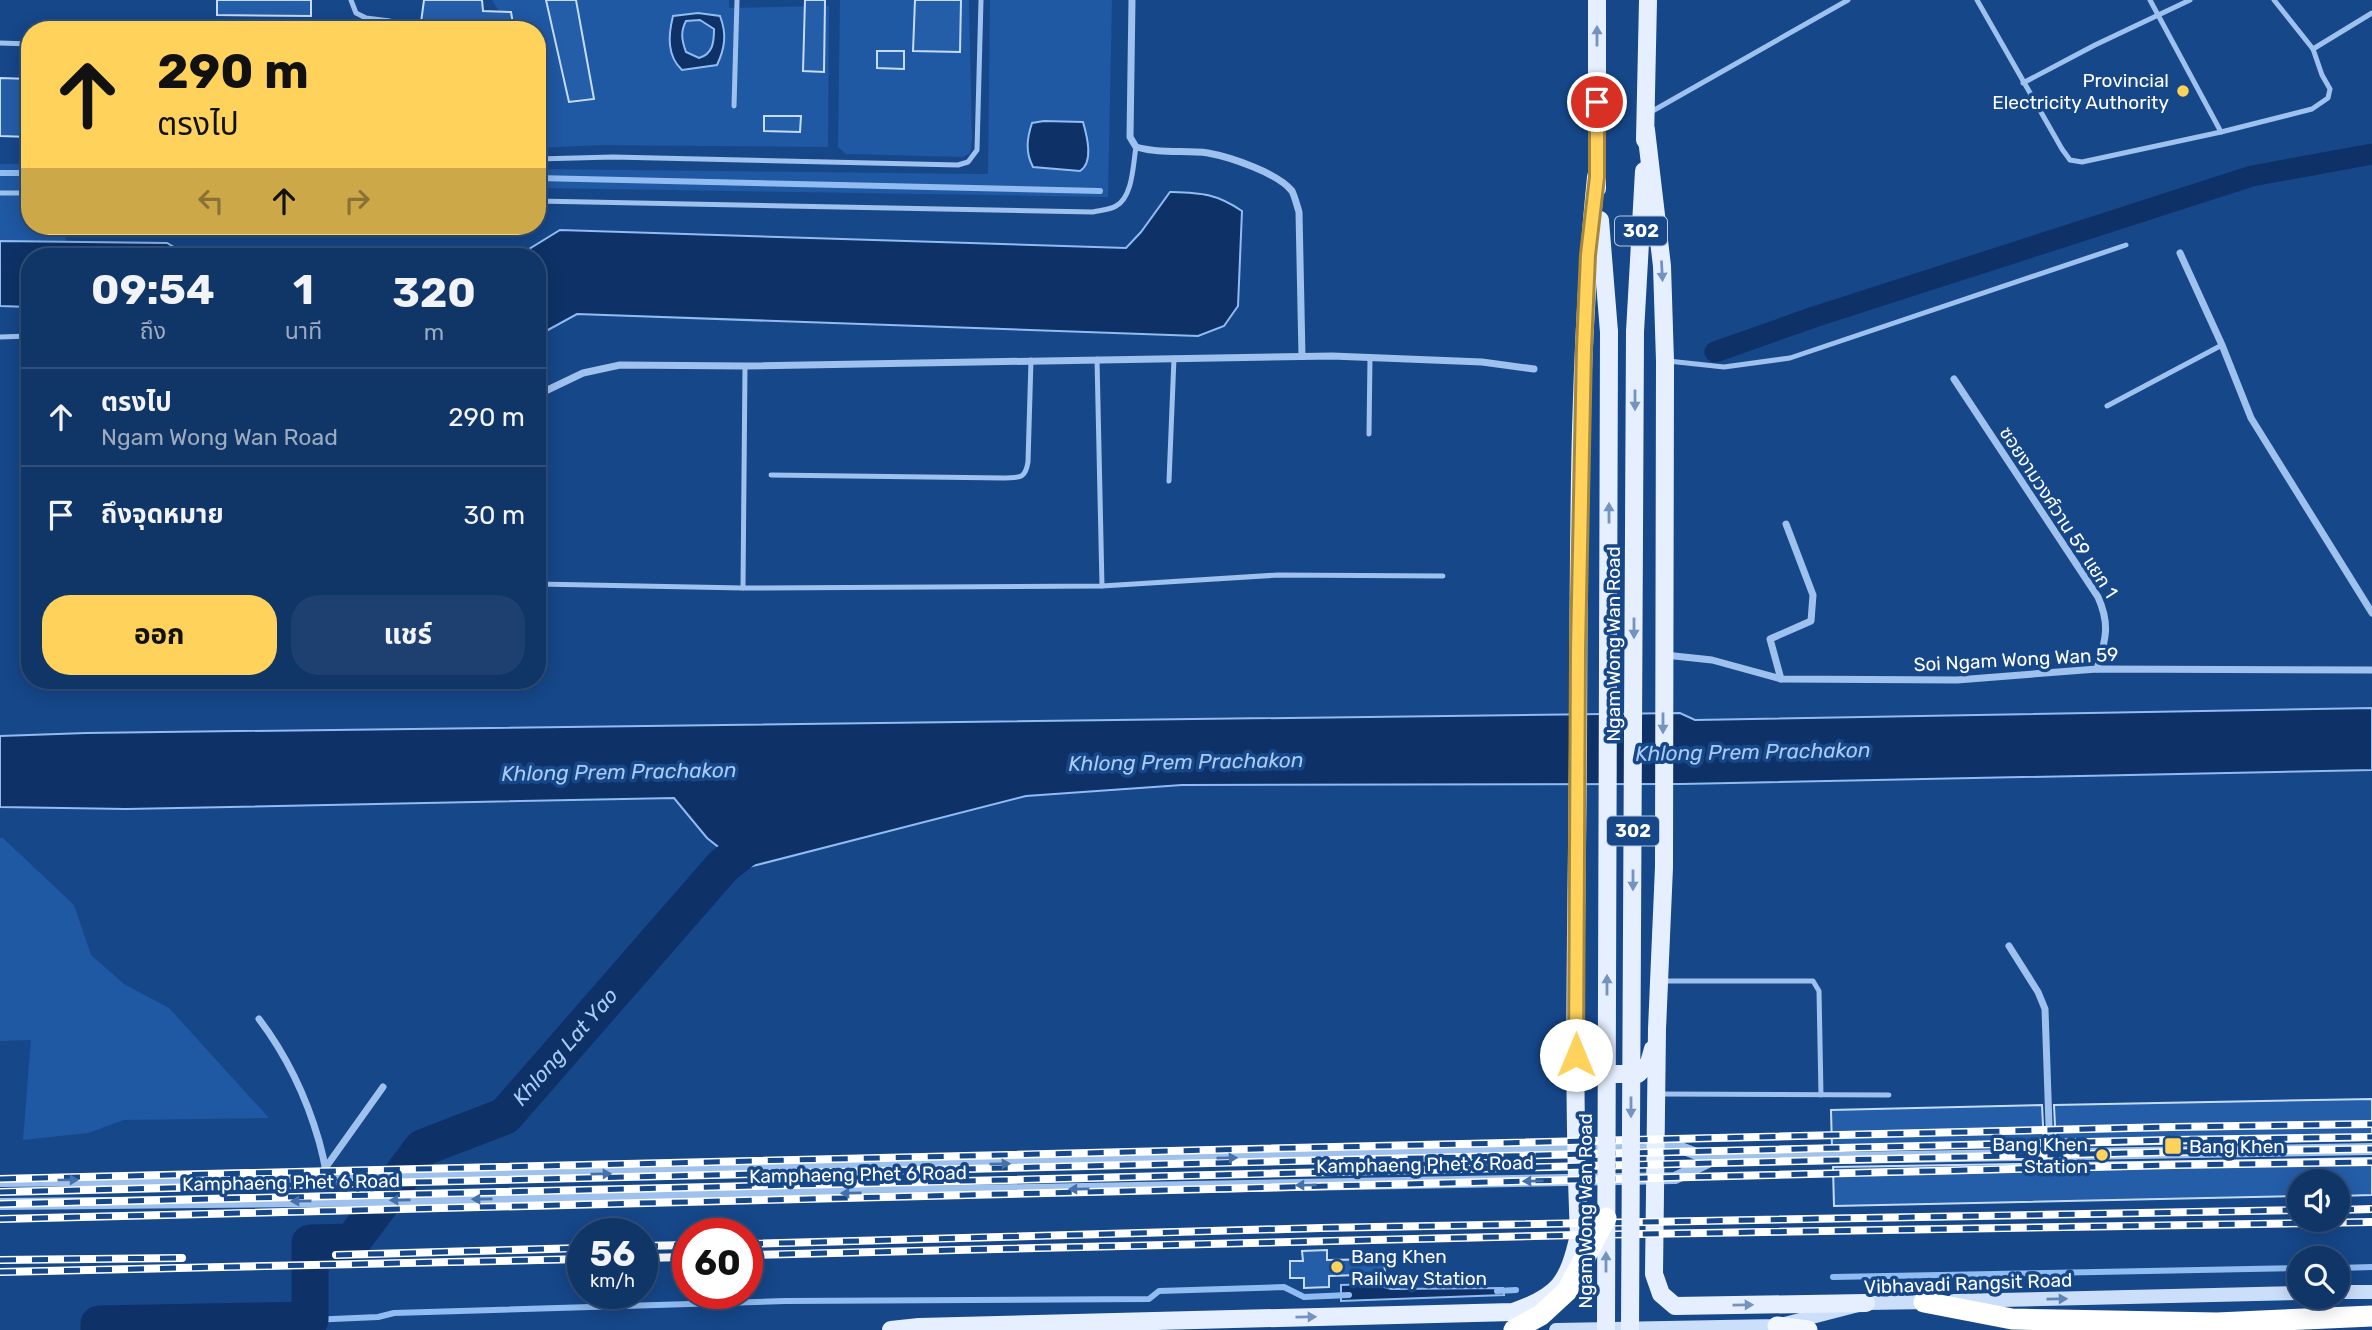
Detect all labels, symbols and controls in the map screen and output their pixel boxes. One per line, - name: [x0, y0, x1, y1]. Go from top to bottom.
- one-way arrow: [1591, 24, 1603, 46]
- text: 290 m: [157, 42, 309, 100]
- icon: ahead: [42, 49, 133, 140]
- place label: Provincial Electricity Authority: [1992, 69, 2169, 114]
- pin: [1567, 72, 1627, 132]
- icon: arrive: [1578, 83, 1616, 121]
- marker: Provincial Electricity Authority: [2175, 83, 2191, 99]
- text: ตรงไป: [157, 105, 239, 143]
- icon: left: [192, 182, 230, 220]
- icon: ahead: [265, 182, 303, 220]
- icon: right: [338, 182, 376, 220]
- road number: 302: [1615, 216, 1667, 246]
- one-way arrow: [1657, 260, 1668, 282]
- text: 09:54: [91, 265, 215, 315]
- text: 1: [293, 265, 314, 315]
- text: 320: [392, 268, 476, 318]
- text: ถึง: [140, 317, 166, 345]
- text: นาที: [285, 317, 322, 345]
- text: m: [424, 318, 444, 346]
- text: ตรงไป: [101, 387, 172, 418]
- one-way arrow: [1629, 389, 1641, 411]
- icon: ahead: [42, 398, 80, 436]
- text: 290 m: [448, 402, 525, 433]
- street label: ซอยงามวงศ์วาน 59 แยก 1: [1994, 422, 2123, 602]
- text: Ngam Wong Wan Road: [101, 423, 338, 451]
- icon: arrive: [42, 496, 80, 534]
- text: ถึงจุดหมาย: [101, 499, 224, 530]
- text: 30 m: [463, 500, 525, 531]
- one-way arrow: [1603, 502, 1614, 524]
- street label: Ngam Wong Wan Road: [1602, 546, 1625, 742]
- button: ออก: [42, 595, 277, 675]
- button: แชร์: [291, 595, 525, 675]
- one-way arrow: [1628, 617, 1640, 639]
- street label: Soi Ngam Wong Wan 59: [1913, 643, 2119, 676]
- one-way arrow: [1657, 713, 1669, 735]
- water label: Khlong Prem Prachakon: [1635, 737, 1871, 766]
- water label: Khlong Prem Prachakon: [1068, 747, 1304, 776]
- water label: Khlong Prem Prachakon: [501, 757, 737, 786]
- road number: 302: [1607, 816, 1659, 846]
- one-way arrow: [1627, 869, 1639, 891]
- one-way arrow: [1601, 974, 1613, 996]
- water label: Khlong Lat Yao: [507, 983, 623, 1110]
- position arrow: [1539, 1018, 1613, 1092]
- one-way arrow: [1625, 1096, 1637, 1118]
- street label: Ngam Wong Wan Road: [1574, 1113, 1597, 1309]
- place label: Bang Khen Station: [1992, 1133, 2088, 1178]
- place label: Bang Khen: [2189, 1135, 2285, 1158]
- marker: Bang Khen: [2163, 1136, 2183, 1156]
- marker: Bang Khen Station: [2094, 1147, 2110, 1163]
- street label: Kamphaeng Phet 6 Road: [1316, 1151, 1534, 1178]
- one-way arrow: [1216, 1152, 1238, 1164]
- one-way arrow: [989, 1158, 1011, 1170]
- street label: Kamphaeng Phet 6 Road: [749, 1161, 967, 1188]
- one-way arrow: [590, 1168, 612, 1180]
- street label: Kamphaeng Phet 6 Road: [182, 1169, 400, 1196]
- map controls: [2287, 1169, 2350, 1309]
- button: sound: [2287, 1169, 2350, 1232]
- one-way arrow: [57, 1174, 79, 1186]
- one-way arrow: [1522, 1175, 1544, 1187]
- one-way arrow: [1295, 1179, 1317, 1191]
- one-way arrow: [1067, 1183, 1089, 1195]
- one-way arrow: [840, 1187, 862, 1199]
- one-way arrow: [471, 1193, 493, 1205]
- one-way arrow: [388, 1194, 410, 1206]
- one-way arrow: [290, 1195, 312, 1207]
- speed limit sign: 60: [672, 1218, 763, 1309]
- text: 56: [590, 1233, 635, 1275]
- place label: Bang Khen Railway Station: [1351, 1245, 1487, 1290]
- button: search: [2287, 1246, 2350, 1309]
- one-way arrow: [1600, 1251, 1612, 1273]
- marker: Bang Khen Railway Station: [1329, 1259, 1345, 1275]
- street label: Vibhavadi Rangsit Road: [1863, 1268, 2073, 1299]
- text: km/h: [590, 1270, 635, 1292]
- one-way arrow: [2046, 1293, 2068, 1305]
- one-way arrow: [1733, 1299, 1755, 1311]
- one-way arrow: [1295, 1311, 1317, 1323]

